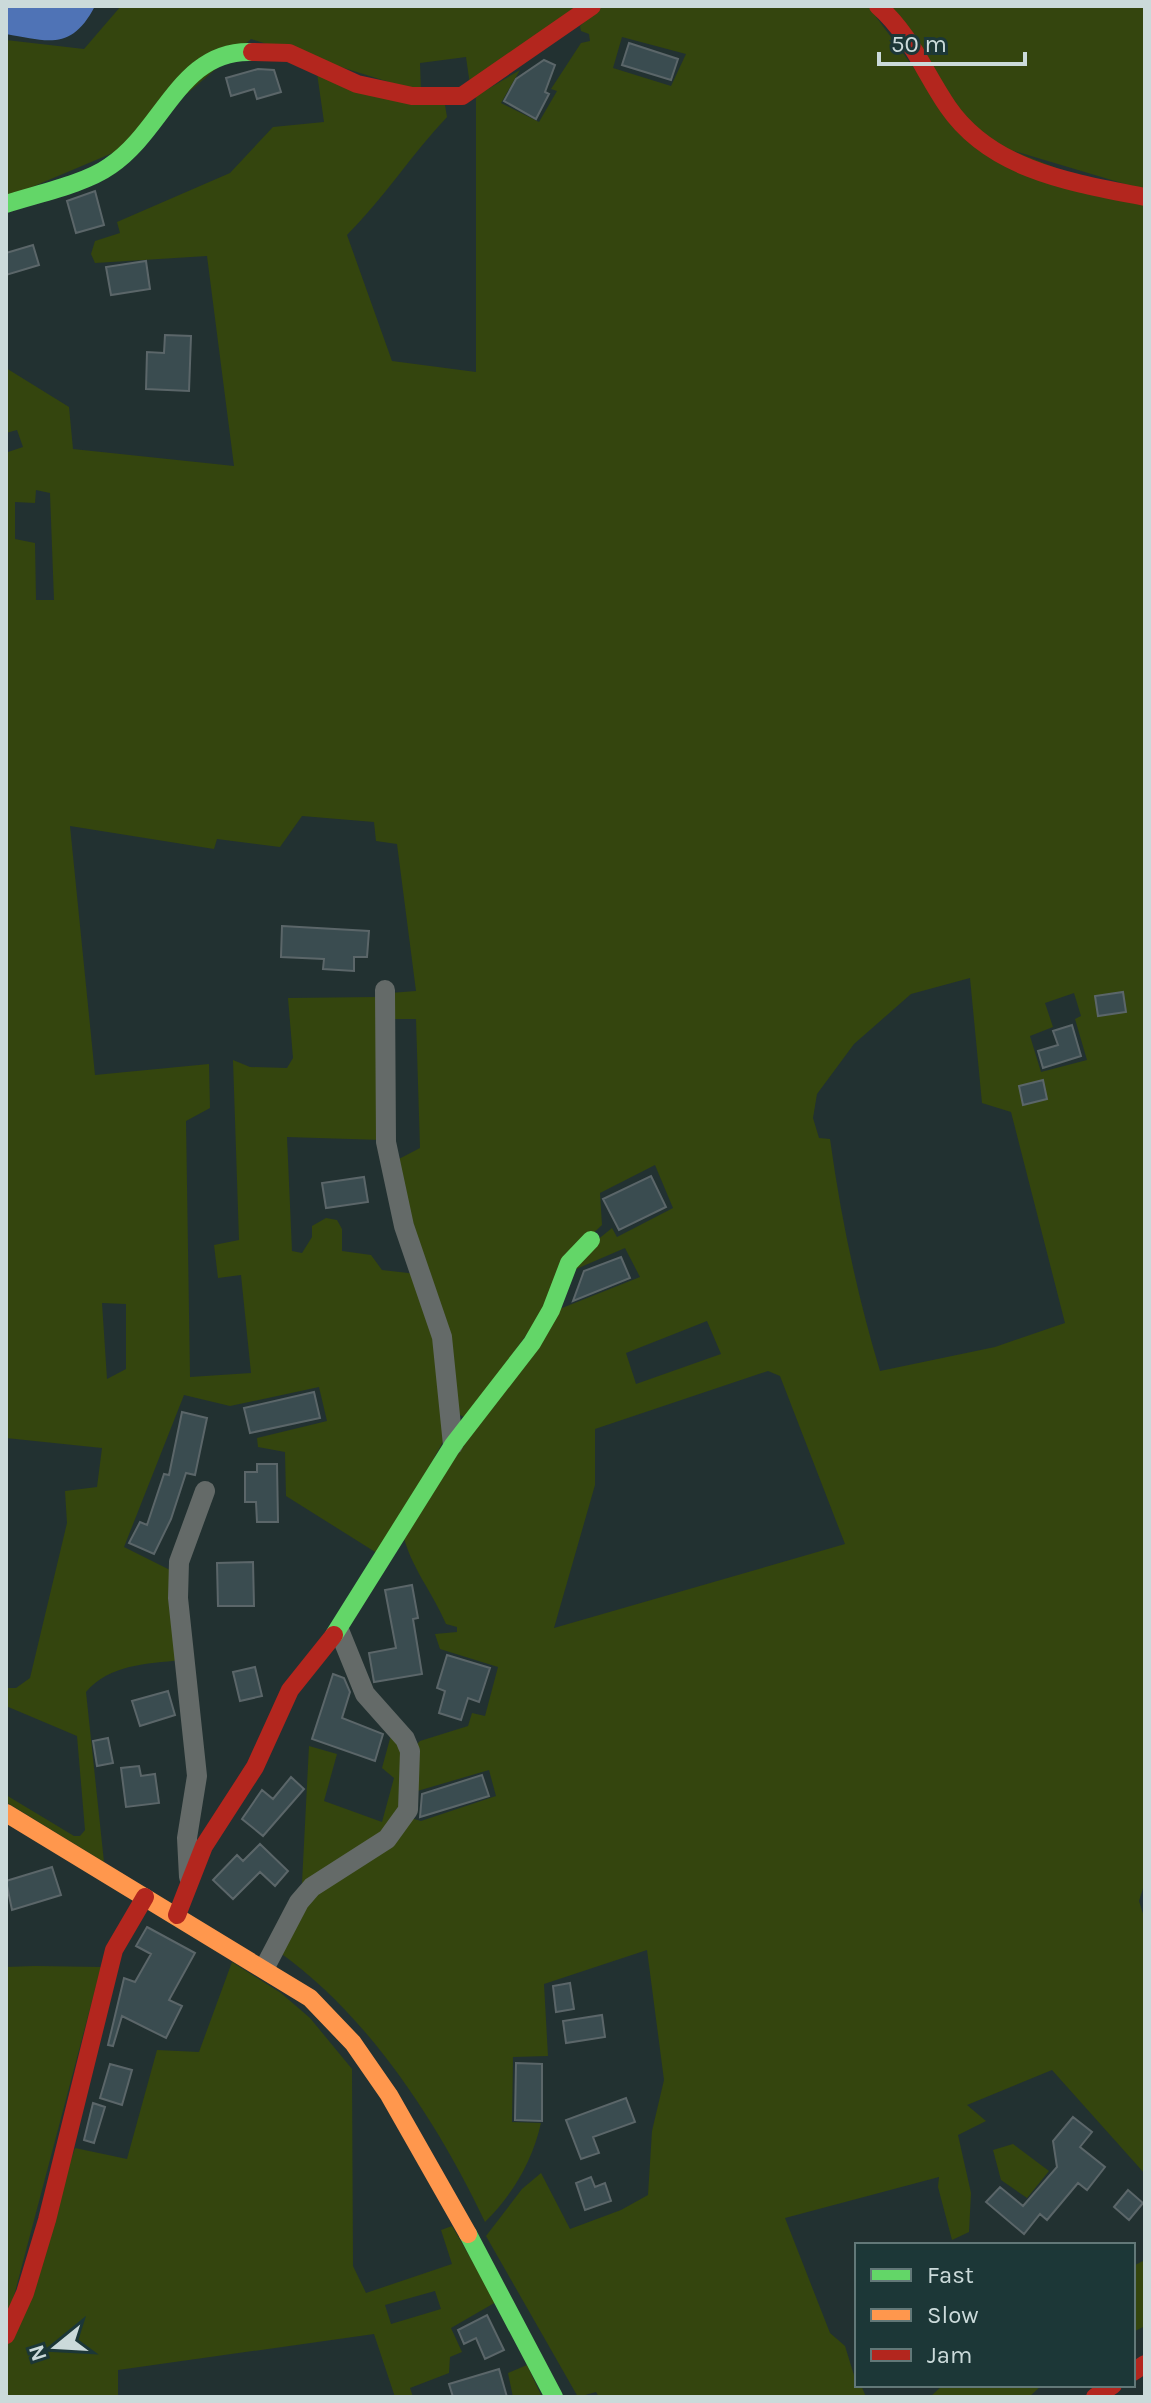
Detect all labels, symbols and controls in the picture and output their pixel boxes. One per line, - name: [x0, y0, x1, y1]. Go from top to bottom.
- scale bar: [879, 16, 1025, 66]
- text: 50 m: [891, 30, 947, 58]
- legend: [855, 2243, 1135, 2387]
- text: Fast: [927, 2261, 974, 2289]
- text: Slow: [927, 2301, 979, 2329]
- north arrow: [16, 2307, 96, 2387]
- text: N: [23, 2341, 53, 2364]
- text: Jam: [927, 2341, 972, 2369]

